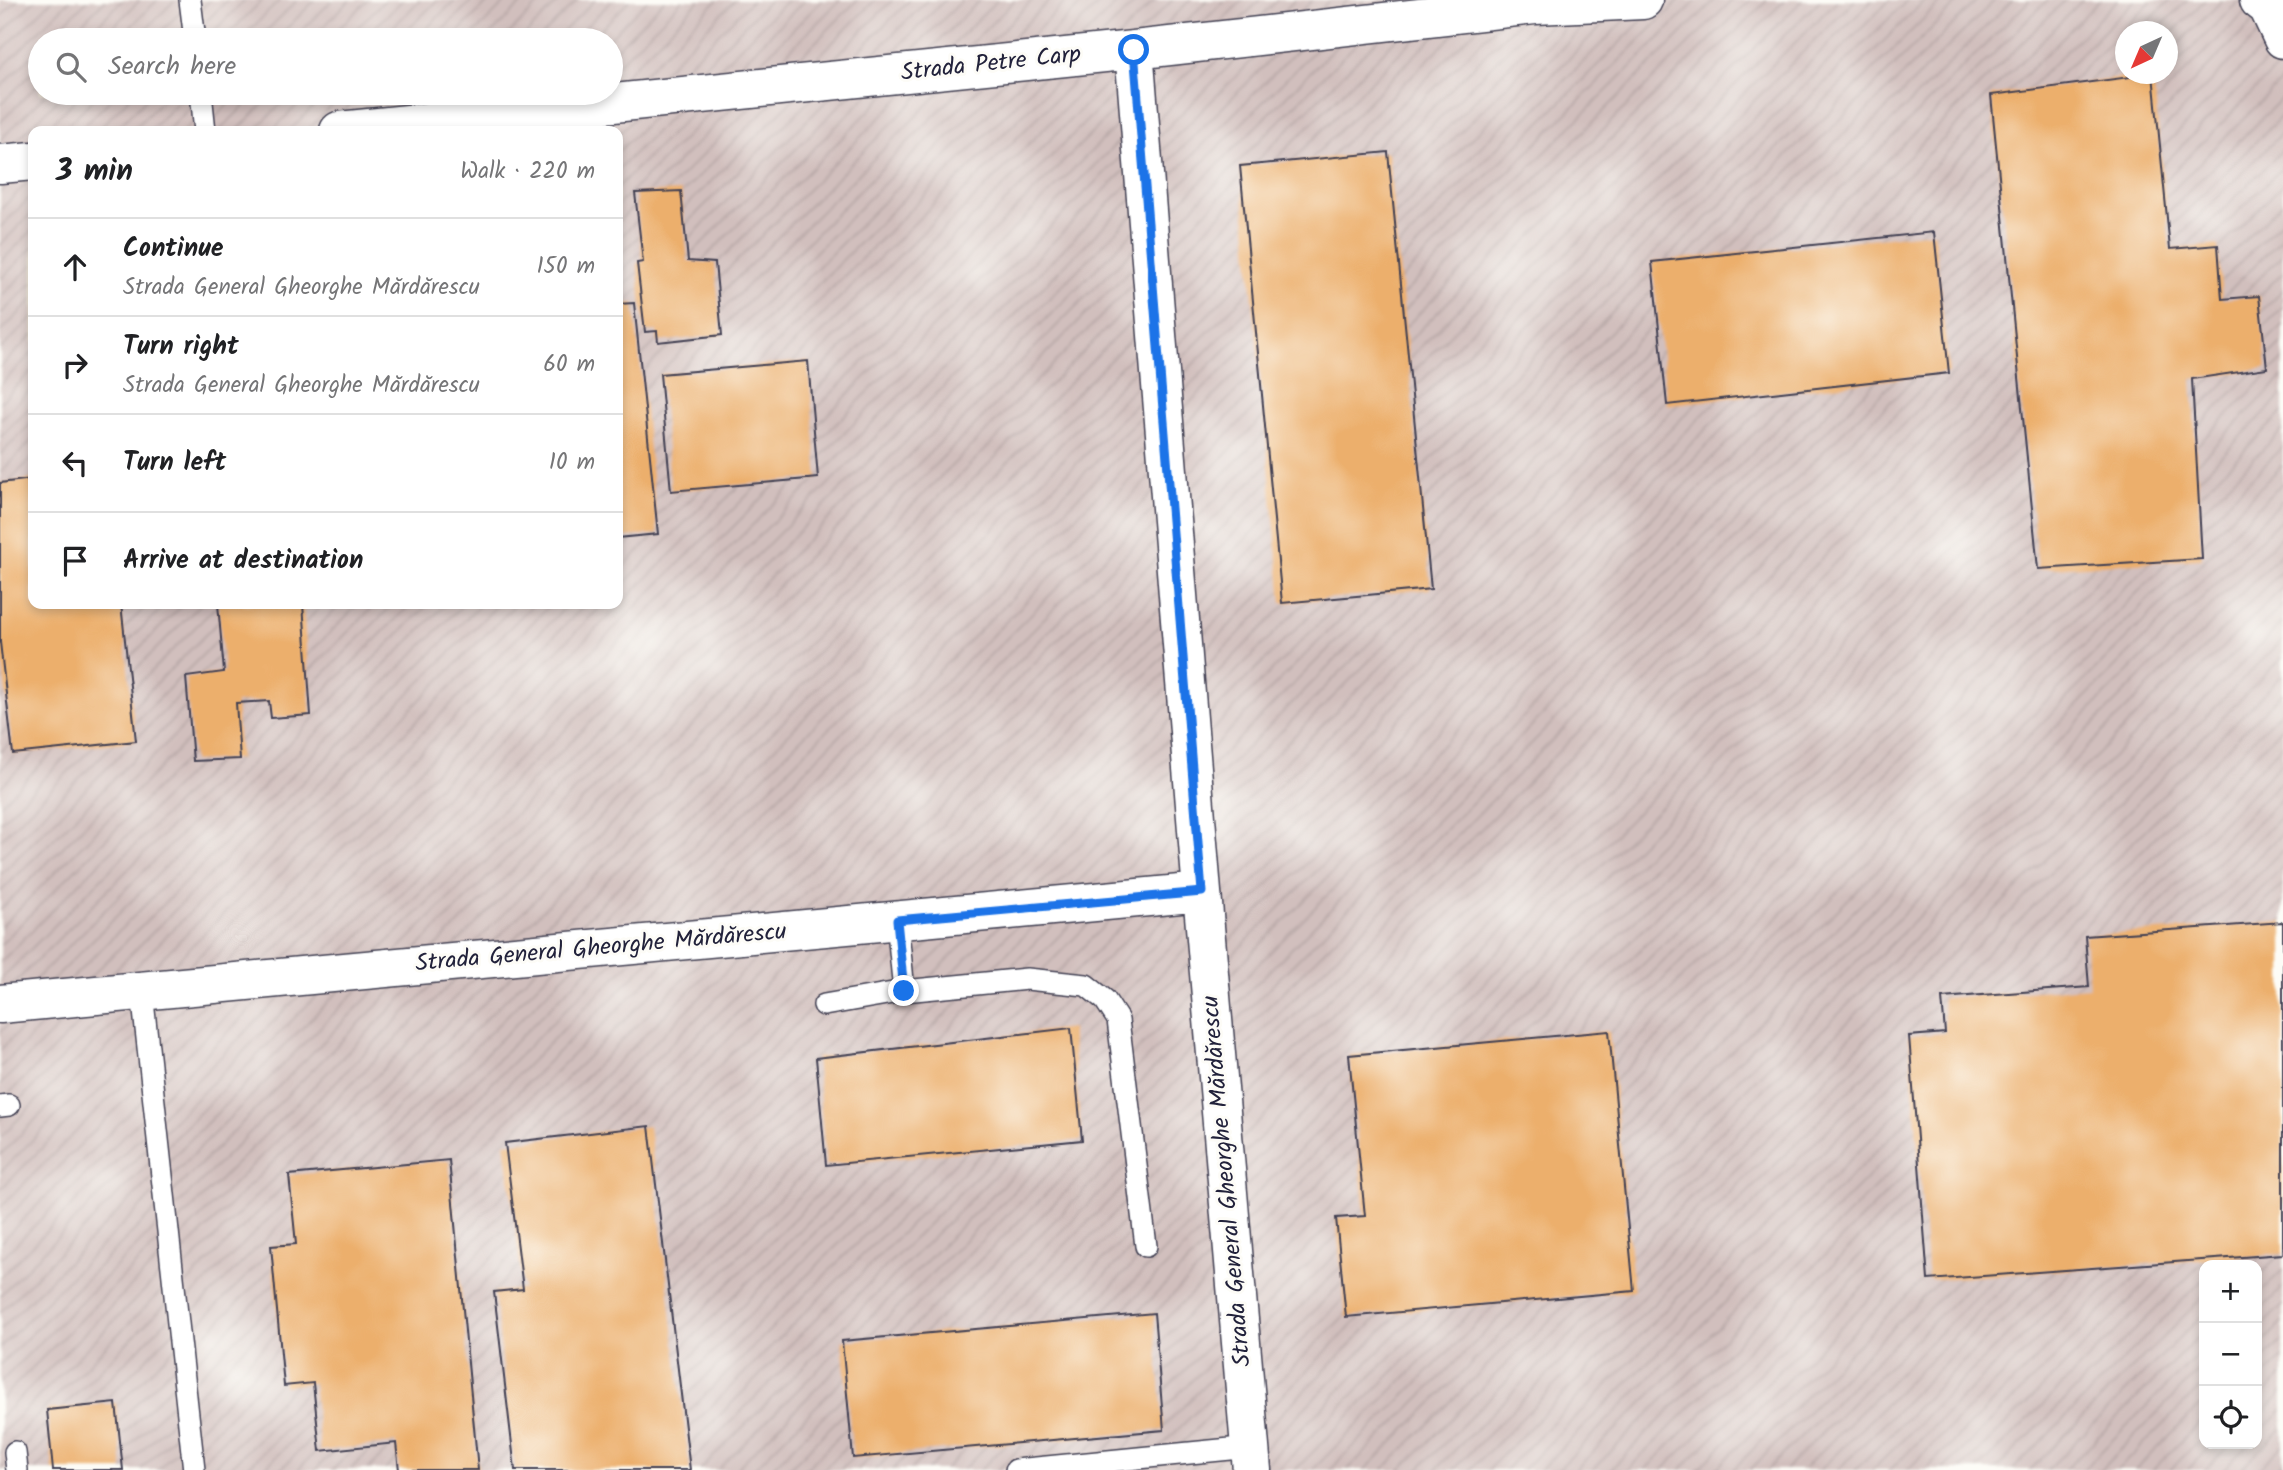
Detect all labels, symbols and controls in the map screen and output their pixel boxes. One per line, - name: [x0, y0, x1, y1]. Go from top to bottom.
- north arrow: [2115, 21, 2178, 84]
- search box: [28, 28, 623, 105]
- route start: [1118, 34, 1149, 65]
- street label: Strada Petre Carp: [899, 35, 1083, 93]
- text: Search here: [108, 46, 236, 88]
- icon: search: [52, 48, 90, 86]
- text: 3 min: [56, 148, 133, 196]
- text: Walk · 220 m: [460, 154, 595, 190]
- text: Continue: [123, 228, 224, 270]
- icon: ahead: [56, 248, 94, 286]
- text: 150 m: [536, 249, 595, 285]
- text: Strada General Gheorghe Mărdărescu: [123, 270, 480, 306]
- text: Turn right: [123, 326, 239, 368]
- icon: right: [56, 346, 94, 384]
- text: 60 m: [543, 347, 595, 383]
- text: Strada General Gheorghe Mărdărescu: [123, 368, 480, 404]
- text: Turn left: [123, 442, 226, 484]
- icon: left: [56, 444, 94, 482]
- text: 10 m: [549, 445, 595, 481]
- text: Arrive at destination: [123, 540, 363, 582]
- icon: arrive: [56, 542, 94, 580]
- street label: Strada General Gheorghe Mărdărescu: [414, 912, 789, 984]
- route end: [888, 975, 919, 1006]
- street label: Strada General Gheorghe Mărdărescu: [1191, 993, 1263, 1368]
- map controls: [2199, 1260, 2262, 1449]
- button: +: [2199, 1260, 2262, 1323]
- button: −: [2199, 1323, 2262, 1386]
- button: locate: [2199, 1386, 2262, 1449]

